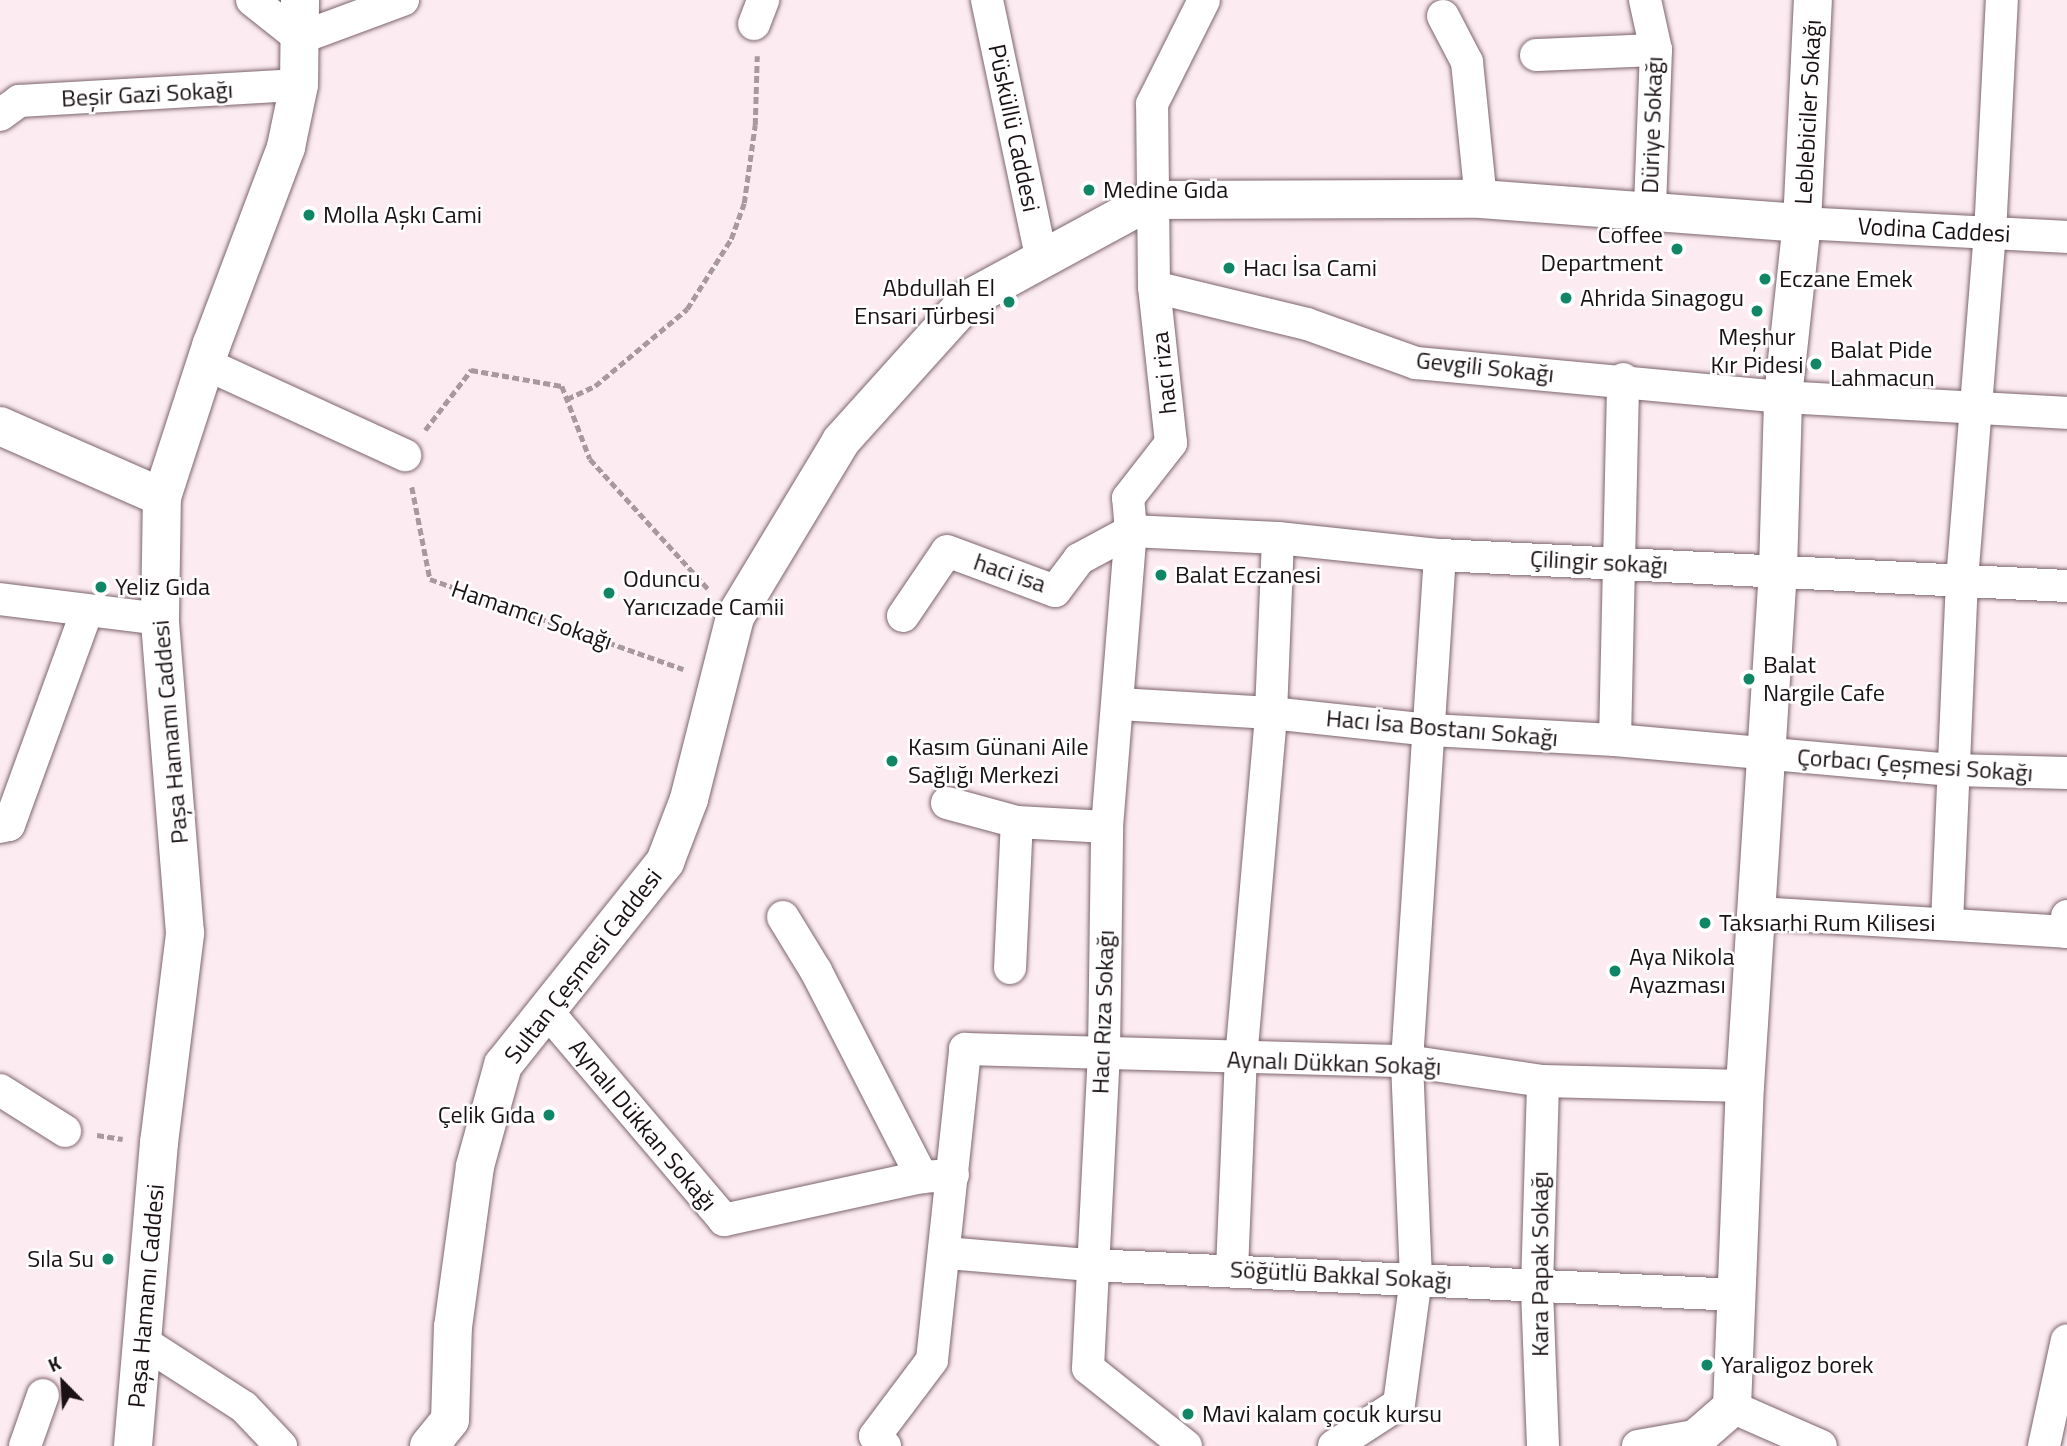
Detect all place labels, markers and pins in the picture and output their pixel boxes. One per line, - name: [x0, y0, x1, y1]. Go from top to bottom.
- place label: Medine Gıda: [1103, 176, 1228, 204]
- marker: Medine Gıda: [1081, 182, 1097, 198]
- place label: Molla Aşkı Cami: [323, 201, 482, 229]
- marker: Molla Aşkı Cami: [301, 207, 317, 223]
- place label: Coffee Department: [1541, 221, 1663, 277]
- marker: Coffee Department: [1669, 241, 1685, 257]
- place label: Hacı İsa Cami: [1243, 254, 1377, 282]
- marker: Hacı İsa Cami: [1221, 260, 1237, 276]
- place label: Eczane Emek: [1779, 265, 1913, 293]
- marker: Eczane Emek: [1757, 271, 1773, 287]
- place label: Abdullah El Ensari Türbesi: [854, 274, 995, 330]
- place label: Ahrida Sinagogu: [1580, 284, 1744, 312]
- marker: Ahrida Sinagogu: [1558, 290, 1574, 306]
- marker: Abdullah El Ensari Türbesi: [1001, 294, 1017, 310]
- marker: Meşhur Kır Pidesi: [1749, 303, 1765, 319]
- place label: Meşhur Kır Pidesi: [1710, 323, 1804, 379]
- place label: Balat Pide Lahmacun: [1830, 336, 1935, 392]
- marker: Balat Pide Lahmacun: [1808, 356, 1824, 372]
- place label: Balat Eczanesi: [1175, 561, 1321, 589]
- place label: Oduncu Yarıcızade Camii: [623, 565, 784, 621]
- marker: Balat Eczanesi: [1153, 567, 1169, 583]
- place label: Yeliz Gıda: [115, 573, 210, 601]
- marker: Yeliz Gıda: [93, 579, 109, 595]
- marker: Oduncu Yarıcızade Camii: [601, 585, 617, 601]
- place label: Balat Nargile Cafe: [1763, 651, 1885, 707]
- marker: Balat Nargile Cafe: [1741, 671, 1757, 687]
- place label: Kasım Günani Aile Sağlığı Merkezi: [908, 733, 1089, 789]
- marker: Kasım Günani Aile Sağlığı Merkezi: [882, 751, 902, 771]
- place label: Taksıarhi Rum Kilisesi: [1719, 909, 1935, 937]
- marker: Taksıarhi Rum Kilisesi: [1697, 915, 1713, 931]
- place label: Aya Nikola Ayazması: [1629, 943, 1734, 999]
- marker: Aya Nikola Ayazması: [1607, 963, 1623, 979]
- place label: Çelik Gıda: [438, 1101, 535, 1129]
- marker: Çelik Gıda: [541, 1107, 557, 1123]
- place label: Sıla Su: [27, 1245, 94, 1273]
- marker: Sıla Su: [100, 1251, 116, 1267]
- place label: Yaraligoz borek: [1721, 1351, 1874, 1379]
- marker: Yaraligoz borek: [1699, 1357, 1715, 1373]
- place label: Mavi kalam çocuk kursu: [1202, 1400, 1442, 1428]
- marker: Mavi kalam çocuk kursu: [1180, 1406, 1196, 1422]

